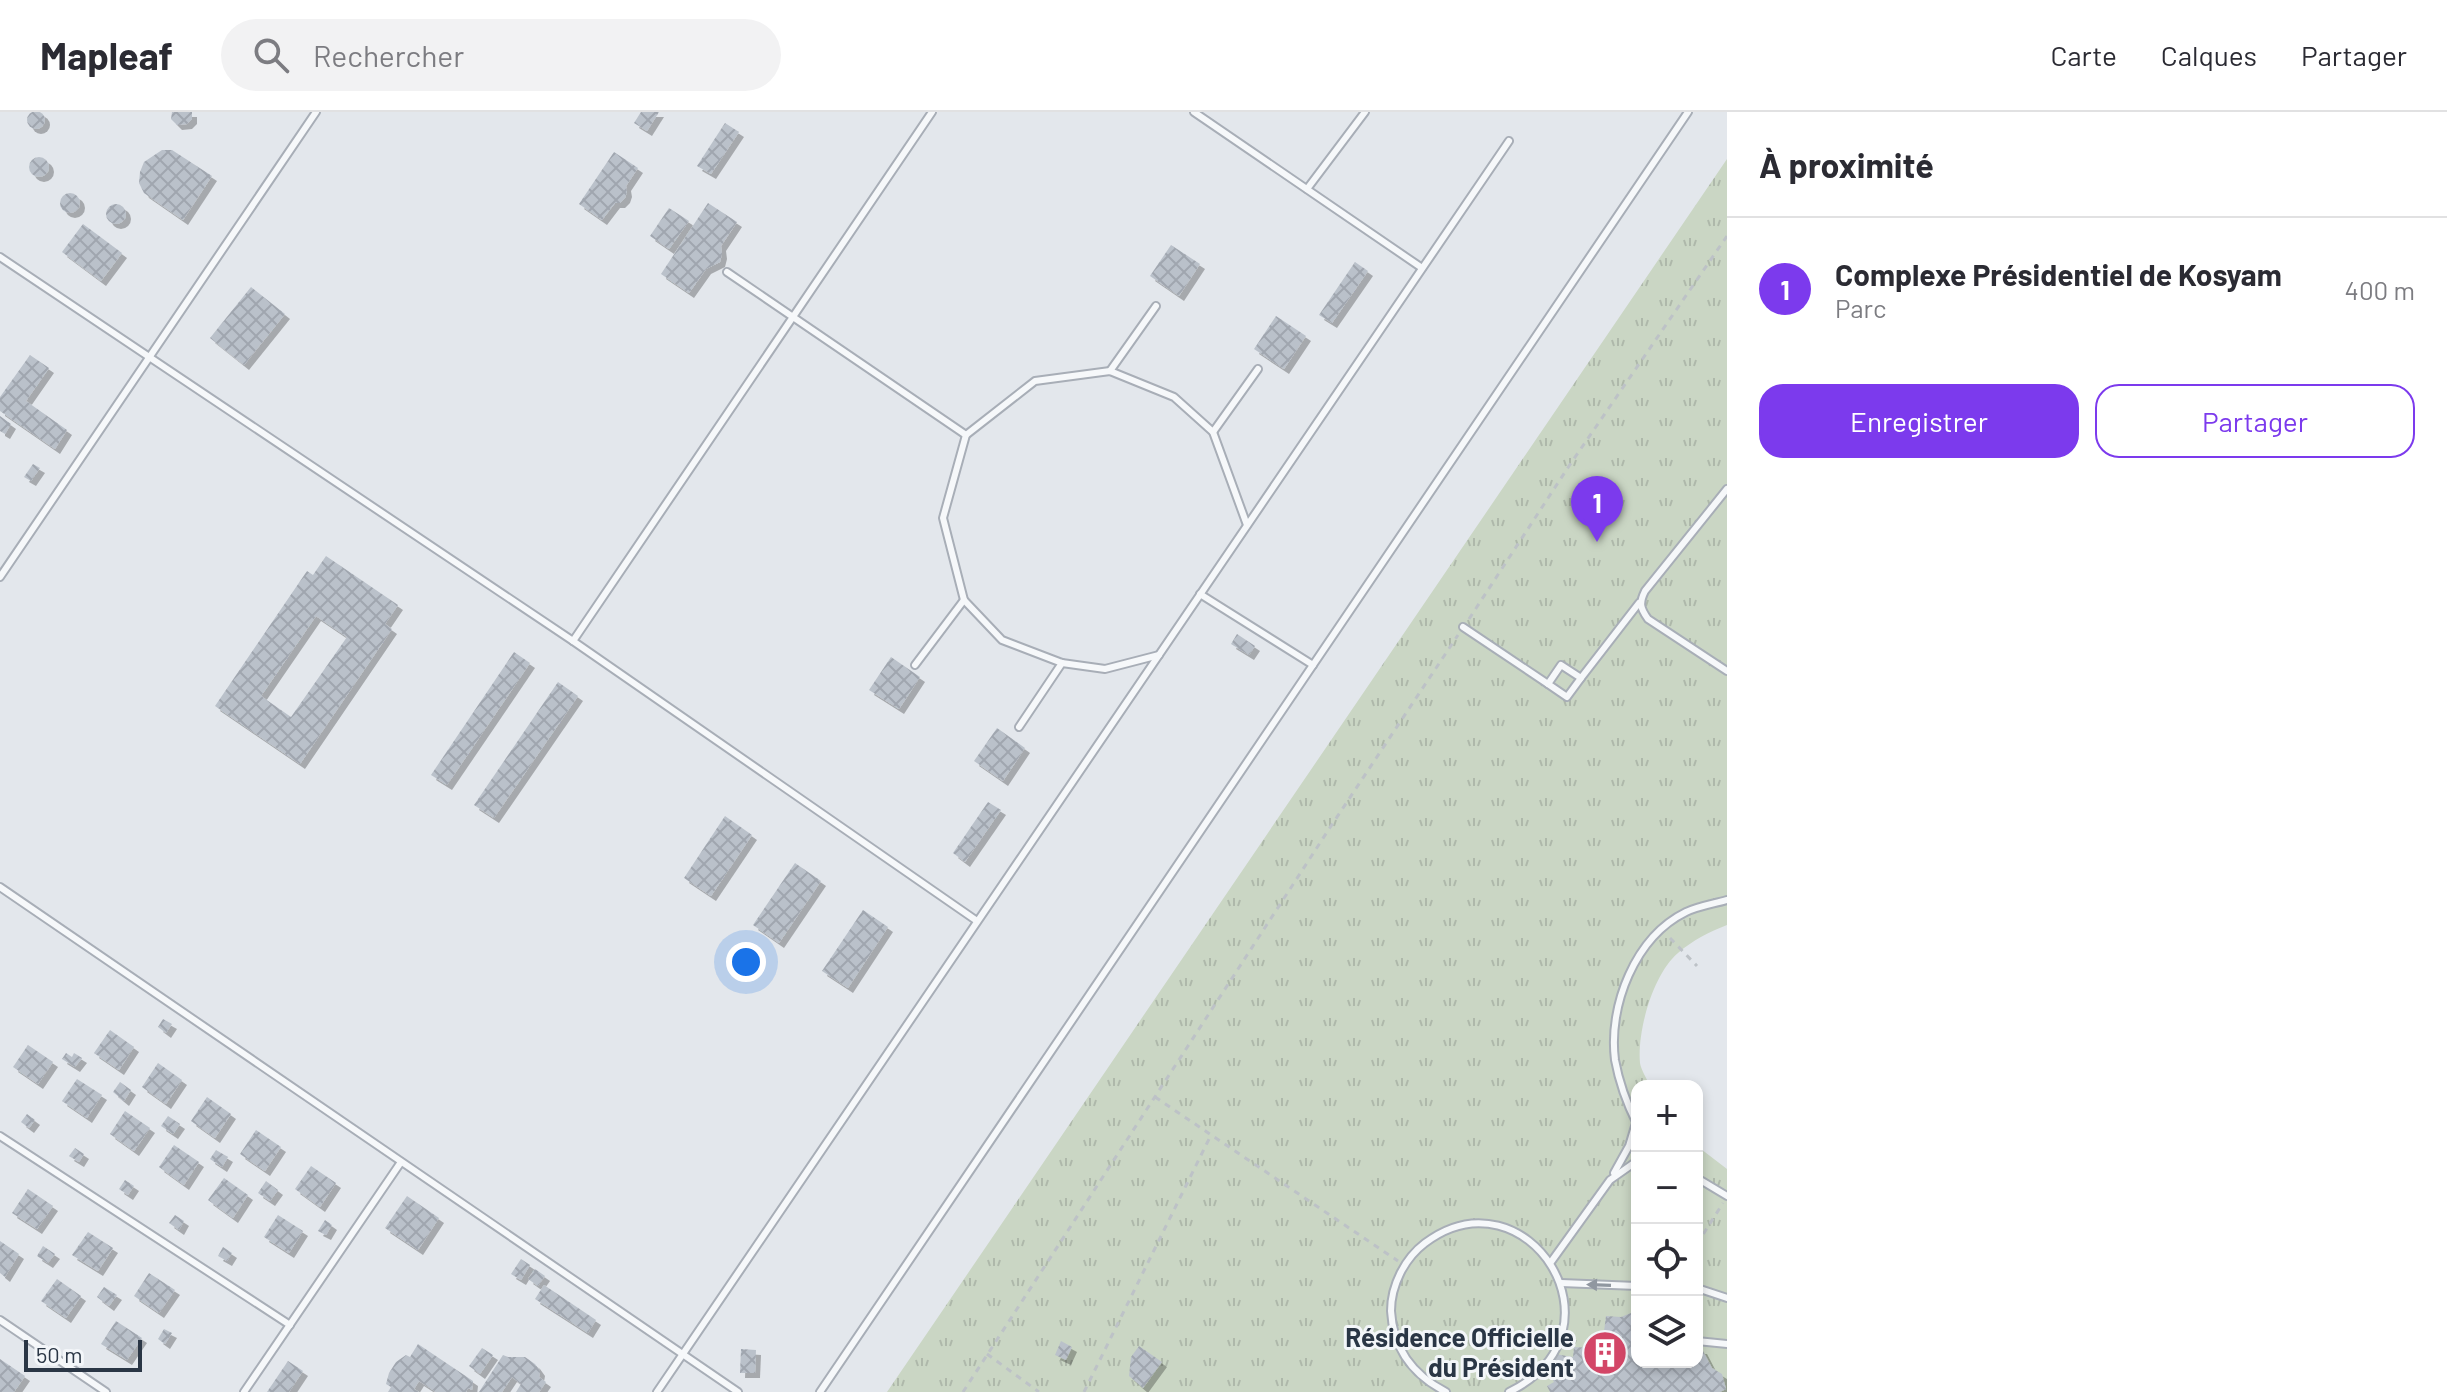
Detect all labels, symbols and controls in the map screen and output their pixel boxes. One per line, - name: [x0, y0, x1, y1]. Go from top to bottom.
- search box: [221, 19, 781, 91]
- text: Mapleaf: [40, 32, 173, 78]
- icon: search: [249, 33, 293, 77]
- text: Rechercher: [313, 37, 464, 73]
- text: Carte: [2050, 38, 2117, 72]
- text: Calques: [2161, 38, 2257, 72]
- text: Partager: [2301, 38, 2407, 72]
- text: À proximité: [1759, 144, 1934, 185]
- text: Complexe Présidentiel de Kosyam: [1835, 256, 2282, 292]
- text: 1: [1780, 274, 1790, 305]
- text: 400 m: [2345, 274, 2415, 305]
- text: Parc: [1835, 292, 1886, 323]
- button: Enregistrer: [1759, 384, 2079, 458]
- button: Partager: [2095, 384, 2415, 458]
- pin: 1: [1571, 476, 1623, 542]
- your location: [726, 942, 766, 982]
- map controls: [1631, 1080, 1703, 1368]
- button: +: [1631, 1080, 1703, 1152]
- button: −: [1631, 1152, 1703, 1224]
- button: locate: [1631, 1224, 1703, 1296]
- one-way arrow: [1586, 1278, 1611, 1291]
- button: layers: [1631, 1296, 1703, 1368]
- place label: Résidence Officielle du Président: [1345, 1321, 1574, 1382]
- building icon: Résidence Officielle du Président: [1581, 1329, 1629, 1377]
- scale bar: [24, 1336, 142, 1372]
- text: 50 m: [36, 1341, 82, 1367]

